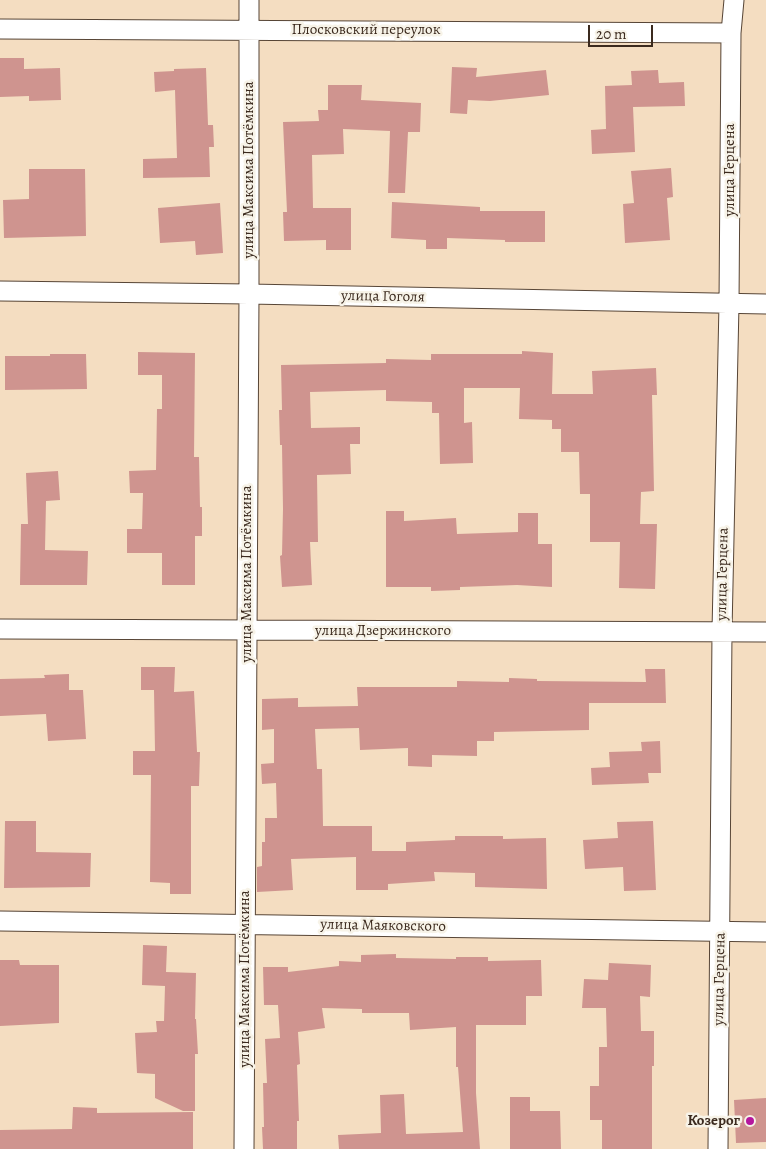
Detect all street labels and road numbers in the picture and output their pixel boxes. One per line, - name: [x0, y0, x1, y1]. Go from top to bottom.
- street label: Плосковский переулок: [292, 21, 440, 39]
- street label: улица Максима Потёмкина: [240, 81, 258, 259]
- street label: улица Герцена: [721, 123, 739, 217]
- street label: улица Гоголя: [341, 287, 425, 307]
- street label: улица Максима Потёмкина: [238, 485, 256, 663]
- street label: улица Герцена: [713, 527, 733, 621]
- street label: улица Дзержинского: [315, 622, 451, 640]
- street label: улица Максима Потёмкина: [236, 890, 254, 1068]
- street label: улица Маяковского: [320, 916, 446, 936]
- street label: улица Герцена: [710, 932, 730, 1026]

